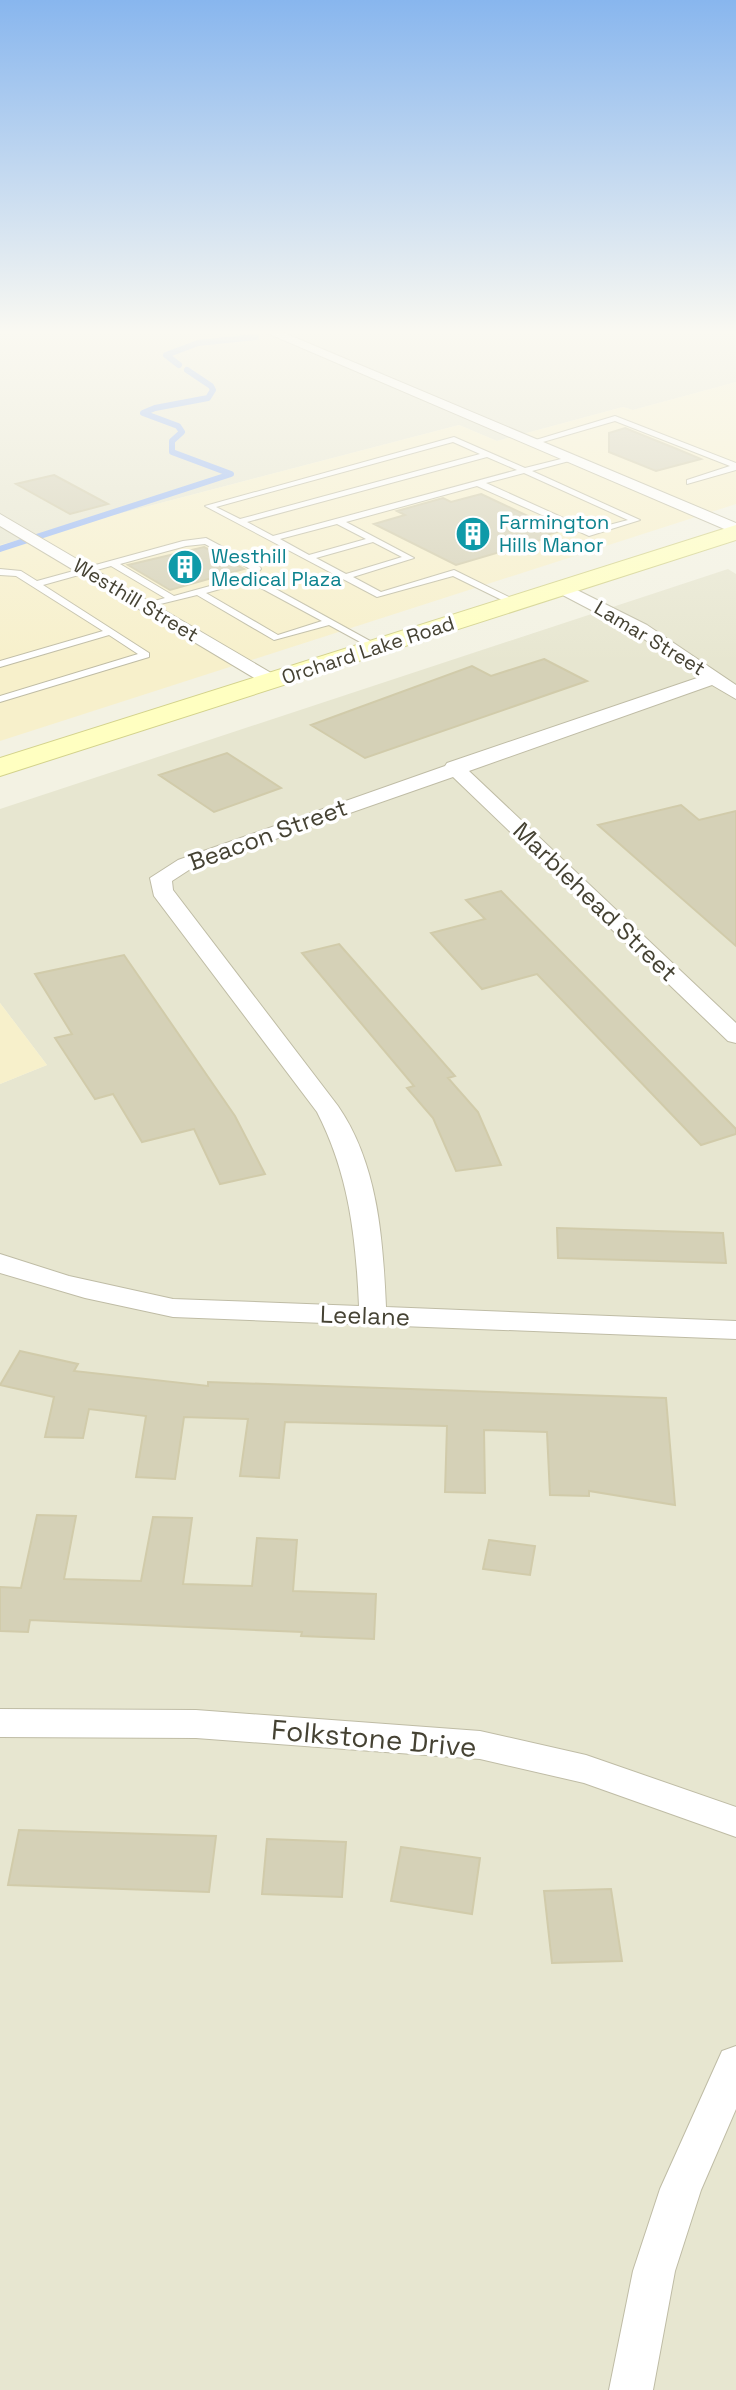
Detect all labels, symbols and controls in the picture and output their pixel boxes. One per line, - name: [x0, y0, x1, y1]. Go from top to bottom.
- place label: Farmington Hills Manor: [499, 509, 609, 558]
- building icon: Farmington Hills Manor: [454, 515, 492, 553]
- place label: Westhill Medical Plaza: [211, 543, 342, 592]
- building icon: Westhill Medical Plaza: [166, 548, 204, 586]
- street label: Westhill Street: [69, 552, 203, 648]
- street label: Lamar Street: [590, 595, 710, 681]
- street label: Orchard Lake Road: [278, 610, 458, 690]
- street label: Beacon Street: [184, 791, 352, 878]
- street label: Marblehead Street: [507, 815, 684, 988]
- street label: Leelane: [319, 1298, 411, 1333]
- street label: Folkstone Drive: [270, 1711, 478, 1765]

